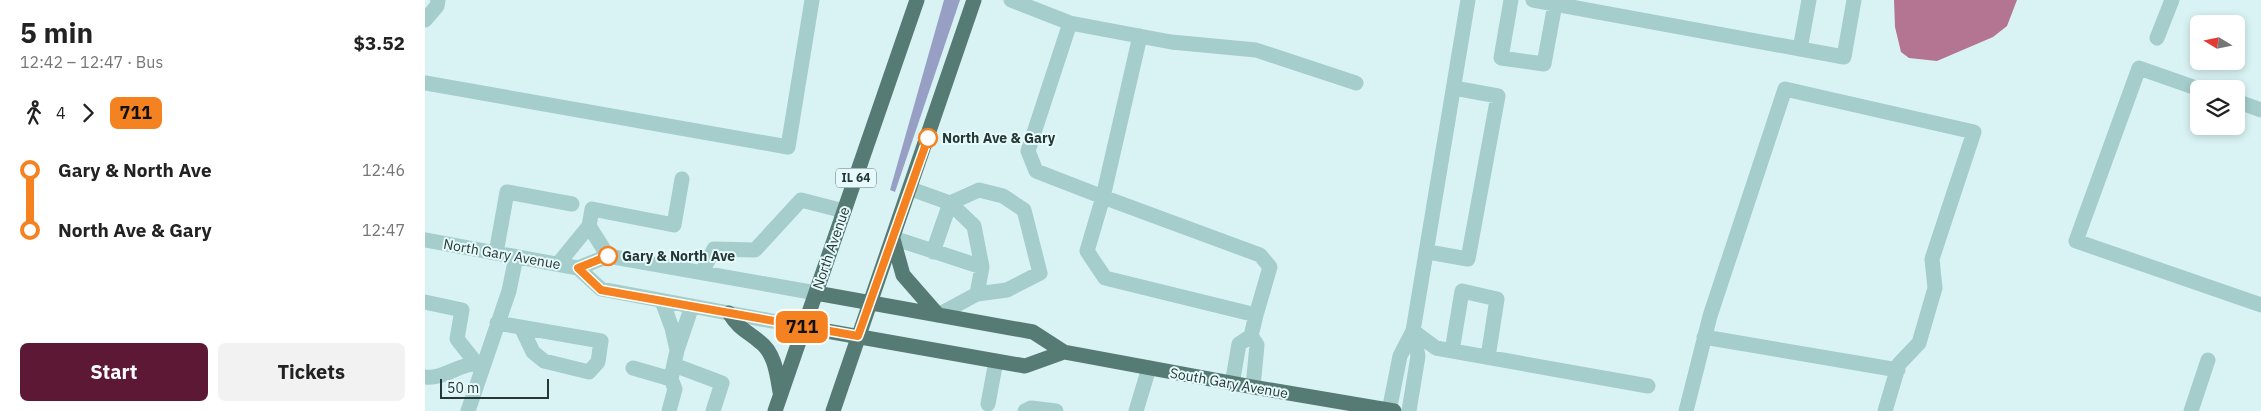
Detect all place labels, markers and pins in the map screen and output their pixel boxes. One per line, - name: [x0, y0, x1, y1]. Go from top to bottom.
- marker: North Ave & Gary: [918, 128, 938, 148]
- place label: North Ave & Gary: [942, 129, 1056, 147]
- marker: Gary & North Ave: [598, 246, 618, 266]
- place label: Gary & North Ave: [622, 247, 735, 265]

